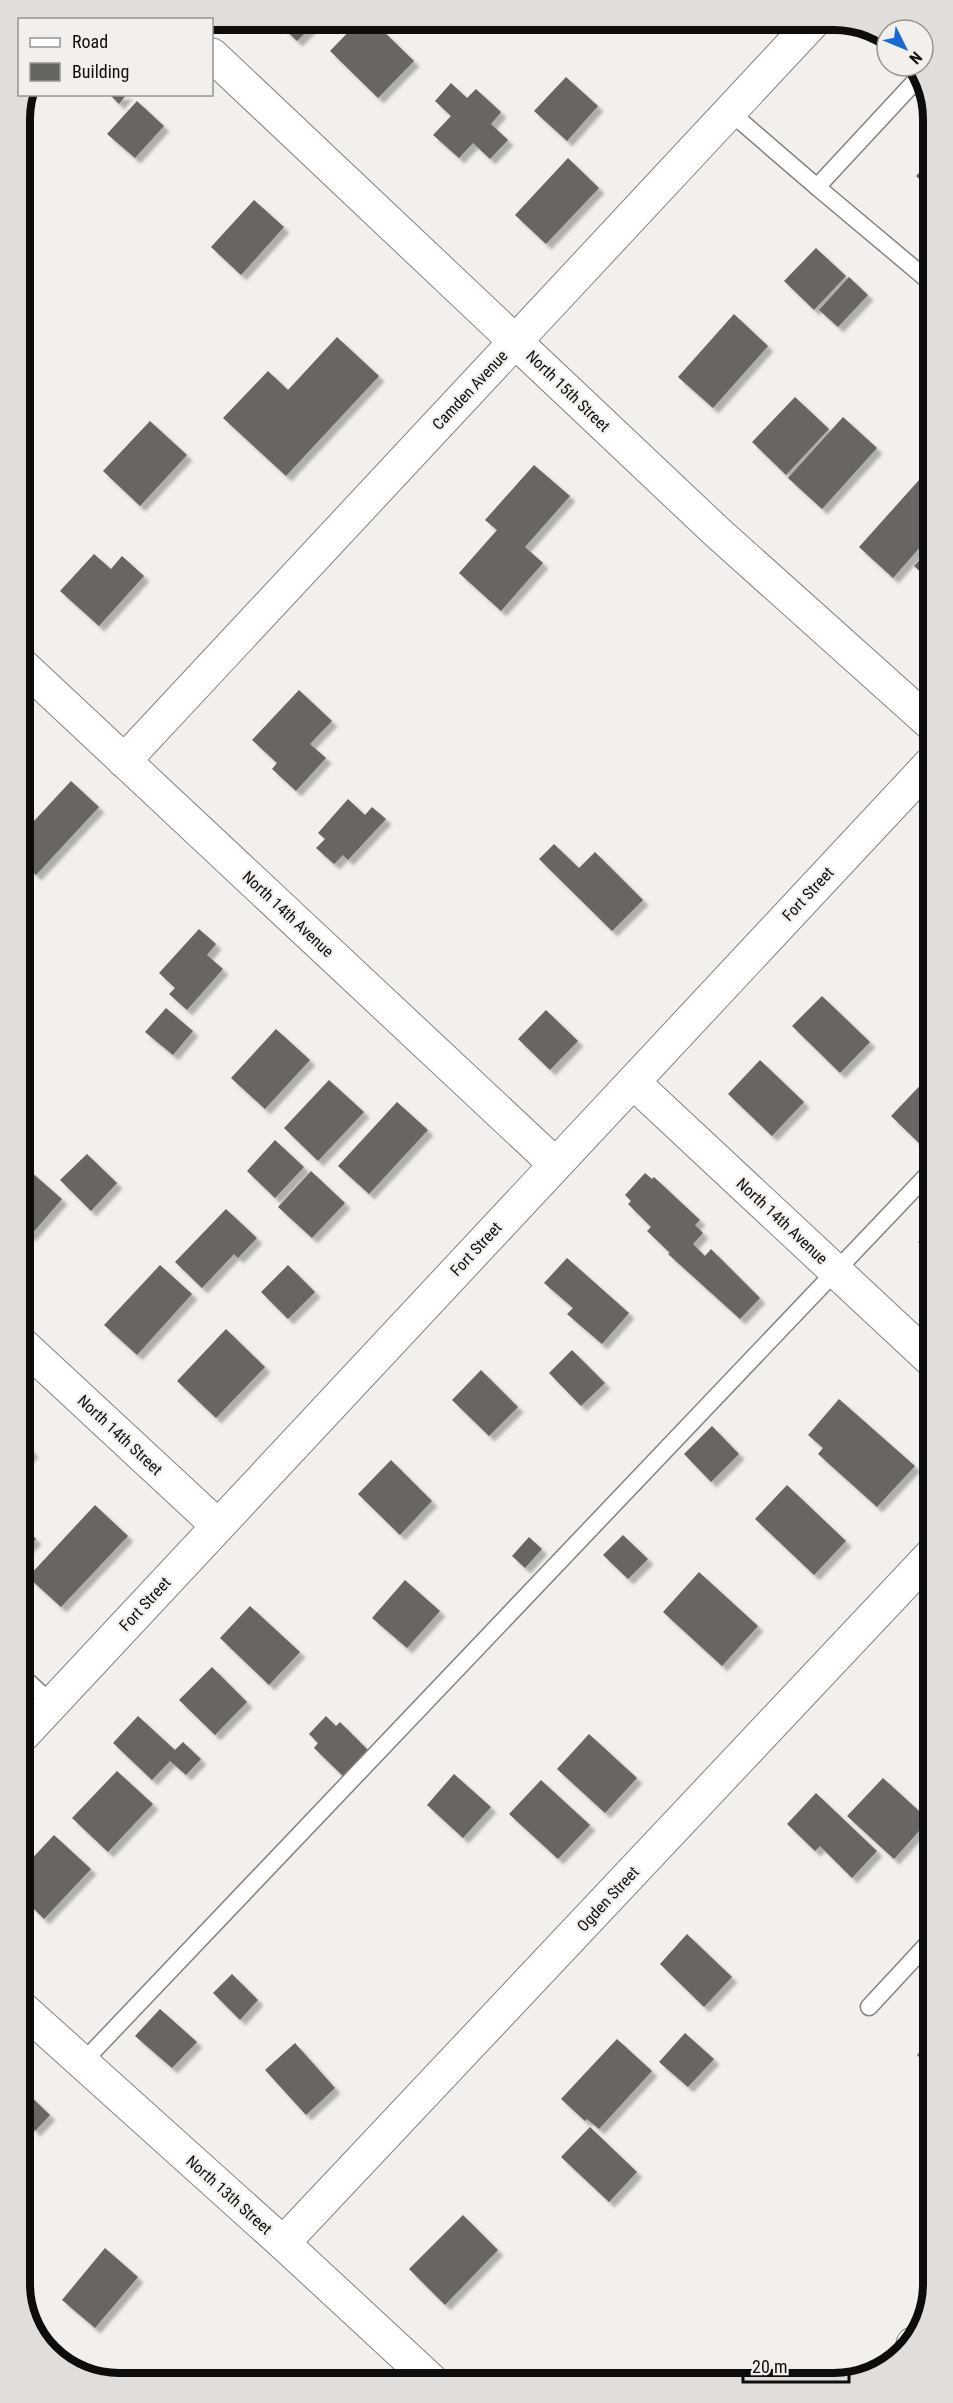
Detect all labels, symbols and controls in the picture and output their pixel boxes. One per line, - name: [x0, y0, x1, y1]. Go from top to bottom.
- legend: [18, 18, 213, 96]
- north arrow: [875, 18, 935, 78]
- text: Road: [72, 31, 108, 52]
- text: N: [905, 48, 926, 68]
- text: Building: [72, 61, 129, 82]
- street label: Camden Avenue: [428, 346, 512, 434]
- street label: North 15th Street: [522, 346, 614, 436]
- street label: Fort Street: [778, 863, 838, 925]
- street label: North 14th Avenue: [239, 867, 337, 961]
- street label: North 14th Avenue: [733, 1174, 831, 1268]
- street label: Fort Street: [446, 1218, 506, 1280]
- street label: North 14th Street: [74, 1391, 166, 1479]
- street label: Fort Street: [115, 1573, 175, 1635]
- street label: Ogden Street: [573, 1862, 643, 1935]
- street label: North 13th Street: [182, 2152, 276, 2239]
- scale bar: [743, 2346, 850, 2384]
- text: 20 m: [752, 2356, 787, 2377]

